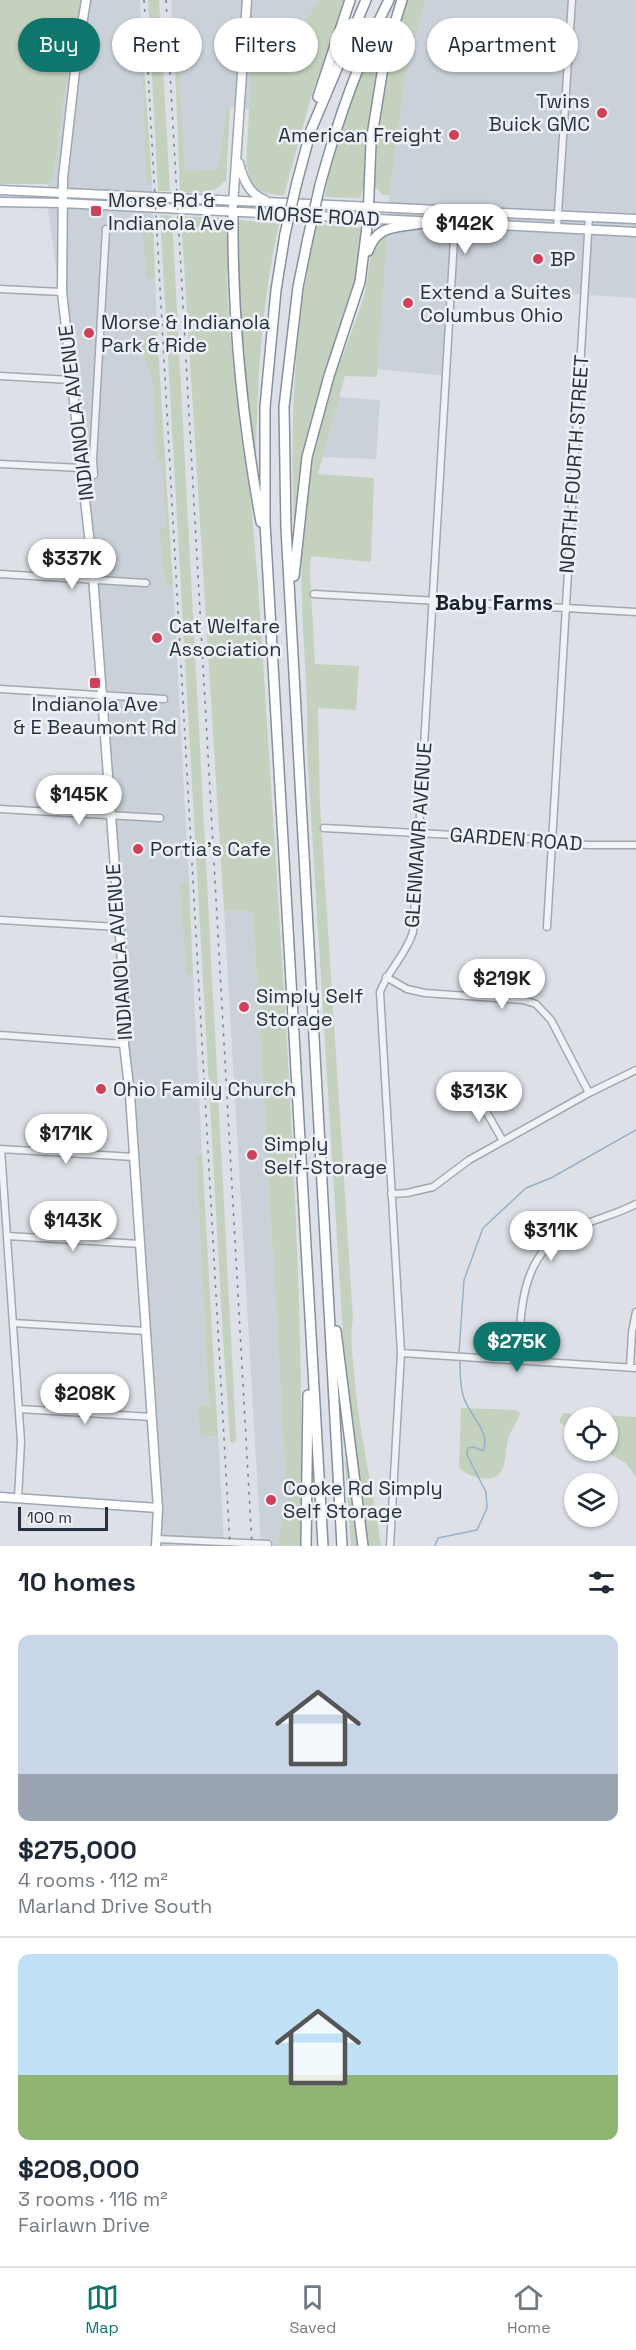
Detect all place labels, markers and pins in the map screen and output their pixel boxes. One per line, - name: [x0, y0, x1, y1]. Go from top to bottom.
- place label: Twins Buick GMC: [488, 88, 590, 137]
- marker: Twins Buick GMC: [595, 106, 609, 120]
- place label: American Freight: [278, 122, 442, 148]
- marker: American Freight: [447, 128, 461, 142]
- place label: Morse Rd & Indianola Ave: [108, 187, 235, 236]
- marker: Morse Rd & Indianola Ave: [89, 204, 103, 218]
- pin: $142K: [423, 204, 507, 255]
- place label: BP: [550, 246, 575, 272]
- marker: BP: [531, 252, 545, 266]
- place label: Extend a Suites Columbus Ohio: [420, 279, 571, 328]
- marker: Extend a Suites Columbus Ohio: [401, 296, 415, 310]
- place label: Morse & Indianola Park & Ride: [101, 309, 270, 358]
- marker: Morse & Indianola Park & Ride: [82, 326, 96, 340]
- pin: $337K: [30, 539, 114, 590]
- place label: Cat Welfare Association: [169, 613, 282, 662]
- marker: Cat Welfare Association: [150, 631, 164, 645]
- marker: Indianola Ave & E Beaumont Rd: [88, 676, 102, 690]
- place label: Indianola Ave & E Beaumont Rd: [13, 691, 177, 740]
- pin: $145K: [37, 775, 121, 826]
- place label: Portia's Cafe: [150, 836, 271, 862]
- marker: Portia's Cafe: [131, 842, 145, 856]
- pin: $219K: [460, 959, 544, 1010]
- place label: Simply Self Storage: [256, 983, 364, 1032]
- marker: Simply Self Storage: [237, 1000, 251, 1014]
- pin: $313K: [437, 1072, 521, 1123]
- place label: Ohio Family Church: [113, 1076, 296, 1102]
- marker: Ohio Family Church: [94, 1082, 108, 1096]
- pin: $171K: [24, 1114, 108, 1165]
- place label: Simply Self-Storage: [264, 1131, 387, 1180]
- marker: Simply Self-Storage: [245, 1148, 259, 1162]
- pin: $143K: [31, 1201, 115, 1252]
- pin: $311K: [509, 1211, 593, 1262]
- pin: $275K: [475, 1322, 559, 1373]
- pin: $208K: [43, 1374, 127, 1425]
- place label: Cooke Rd Simply Self Storage: [283, 1475, 443, 1524]
- marker: Cooke Rd Simply Self Storage: [264, 1493, 278, 1507]

